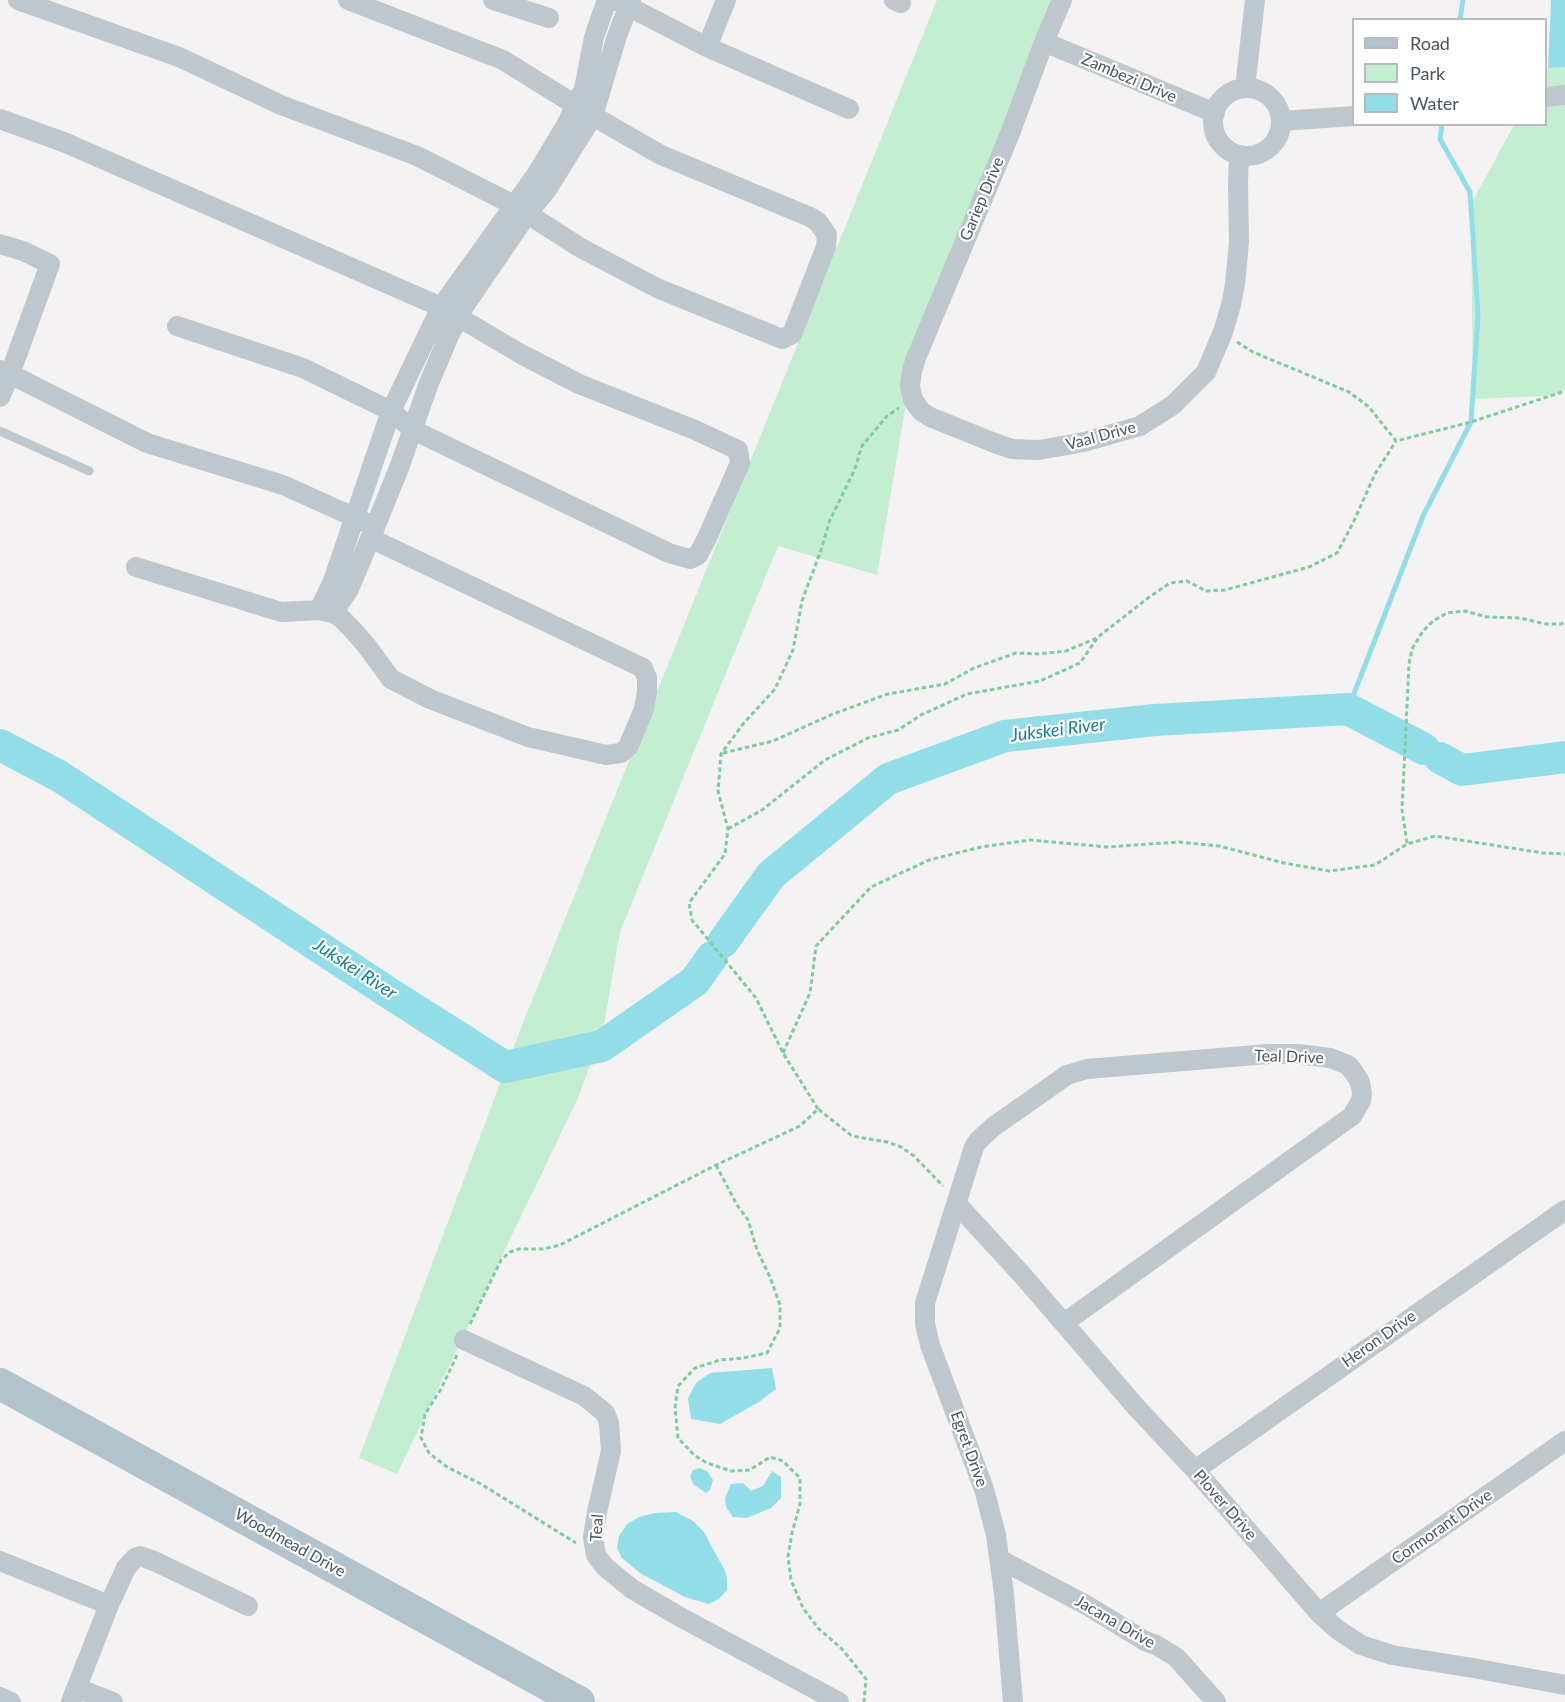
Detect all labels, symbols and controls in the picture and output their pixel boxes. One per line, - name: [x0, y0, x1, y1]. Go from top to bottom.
- legend: [1352, 18, 1547, 126]
- text: Road: [1410, 32, 1450, 54]
- street label: Zambezi Drive: [1079, 49, 1179, 107]
- text: Park: [1410, 62, 1445, 84]
- text: Water: [1410, 92, 1459, 114]
- street label: Gariep Drive: [956, 154, 1008, 244]
- street label: Vaal Drive: [1064, 417, 1138, 455]
- water label: Jukskei River: [1010, 713, 1106, 747]
- water label: Jukskei River: [309, 934, 401, 1004]
- street label: Teal Drive: [1254, 1046, 1324, 1068]
- street label: Heron Drive: [1338, 1306, 1420, 1372]
- street label: Egret Drive: [946, 1409, 992, 1489]
- street label: Plover Drive: [1189, 1466, 1261, 1544]
- street label: Cormorant Drive: [1388, 1485, 1496, 1569]
- street label: Woodmead Drive: [231, 1505, 349, 1581]
- street label: Teal: [586, 1514, 608, 1542]
- street label: Jacana Drive: [1072, 1591, 1158, 1653]

